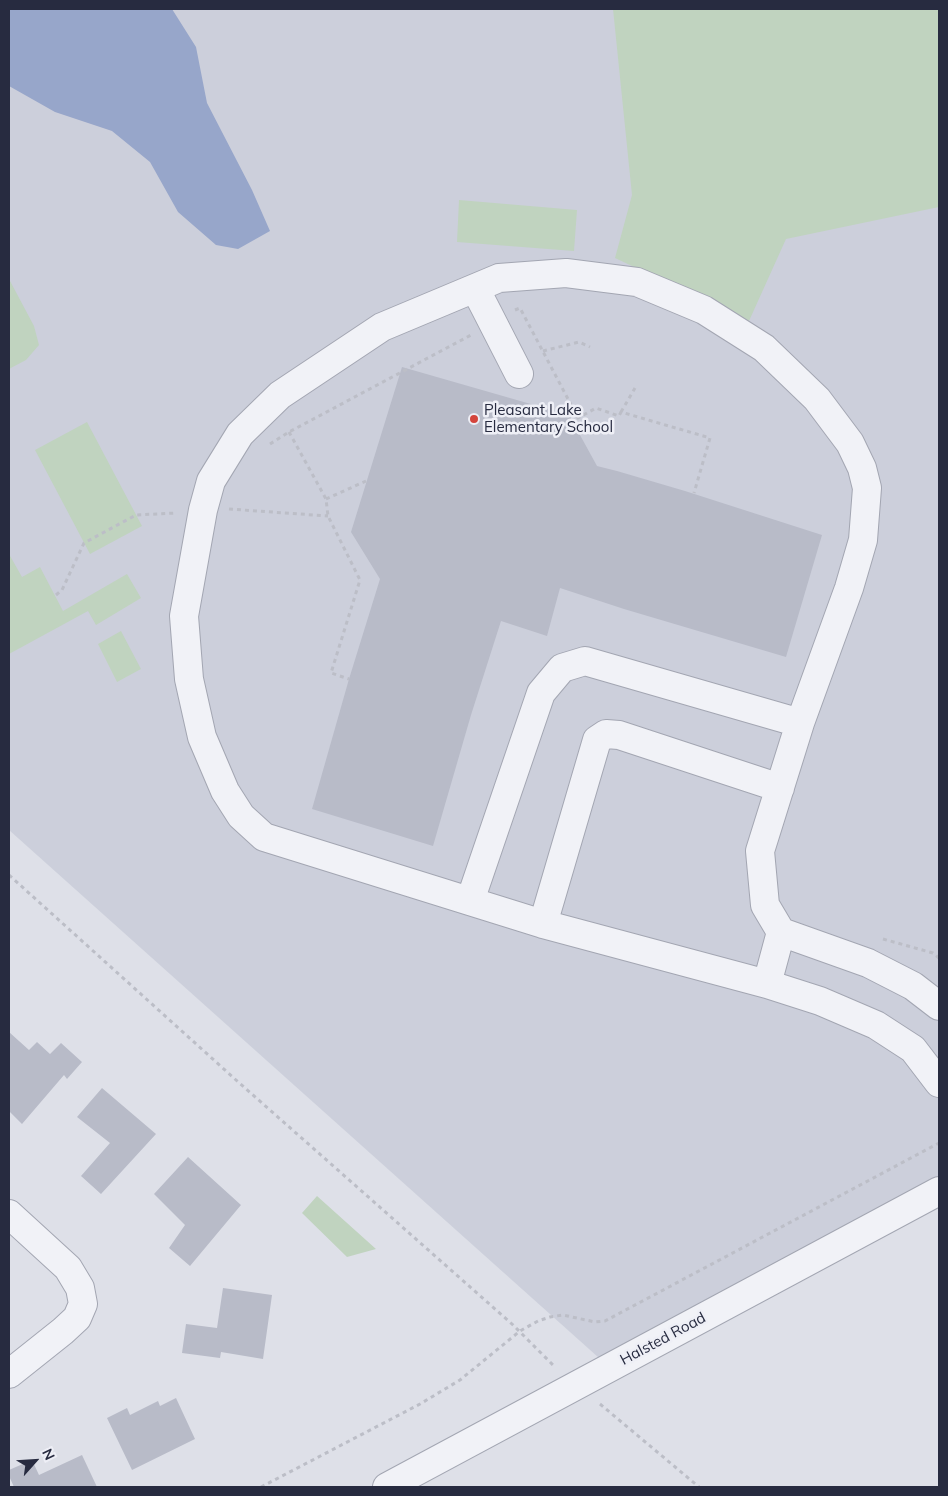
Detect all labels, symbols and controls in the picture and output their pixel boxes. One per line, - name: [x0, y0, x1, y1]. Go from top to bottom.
- place label: Pleasant Lake Elementary School: [484, 401, 613, 436]
- marker: Pleasant Lake Elementary School: [468, 413, 480, 425]
- street label: Halsted Road: [617, 1309, 709, 1369]
- north arrow: [10, 1436, 60, 1486]
- text: N: [38, 1446, 59, 1463]

